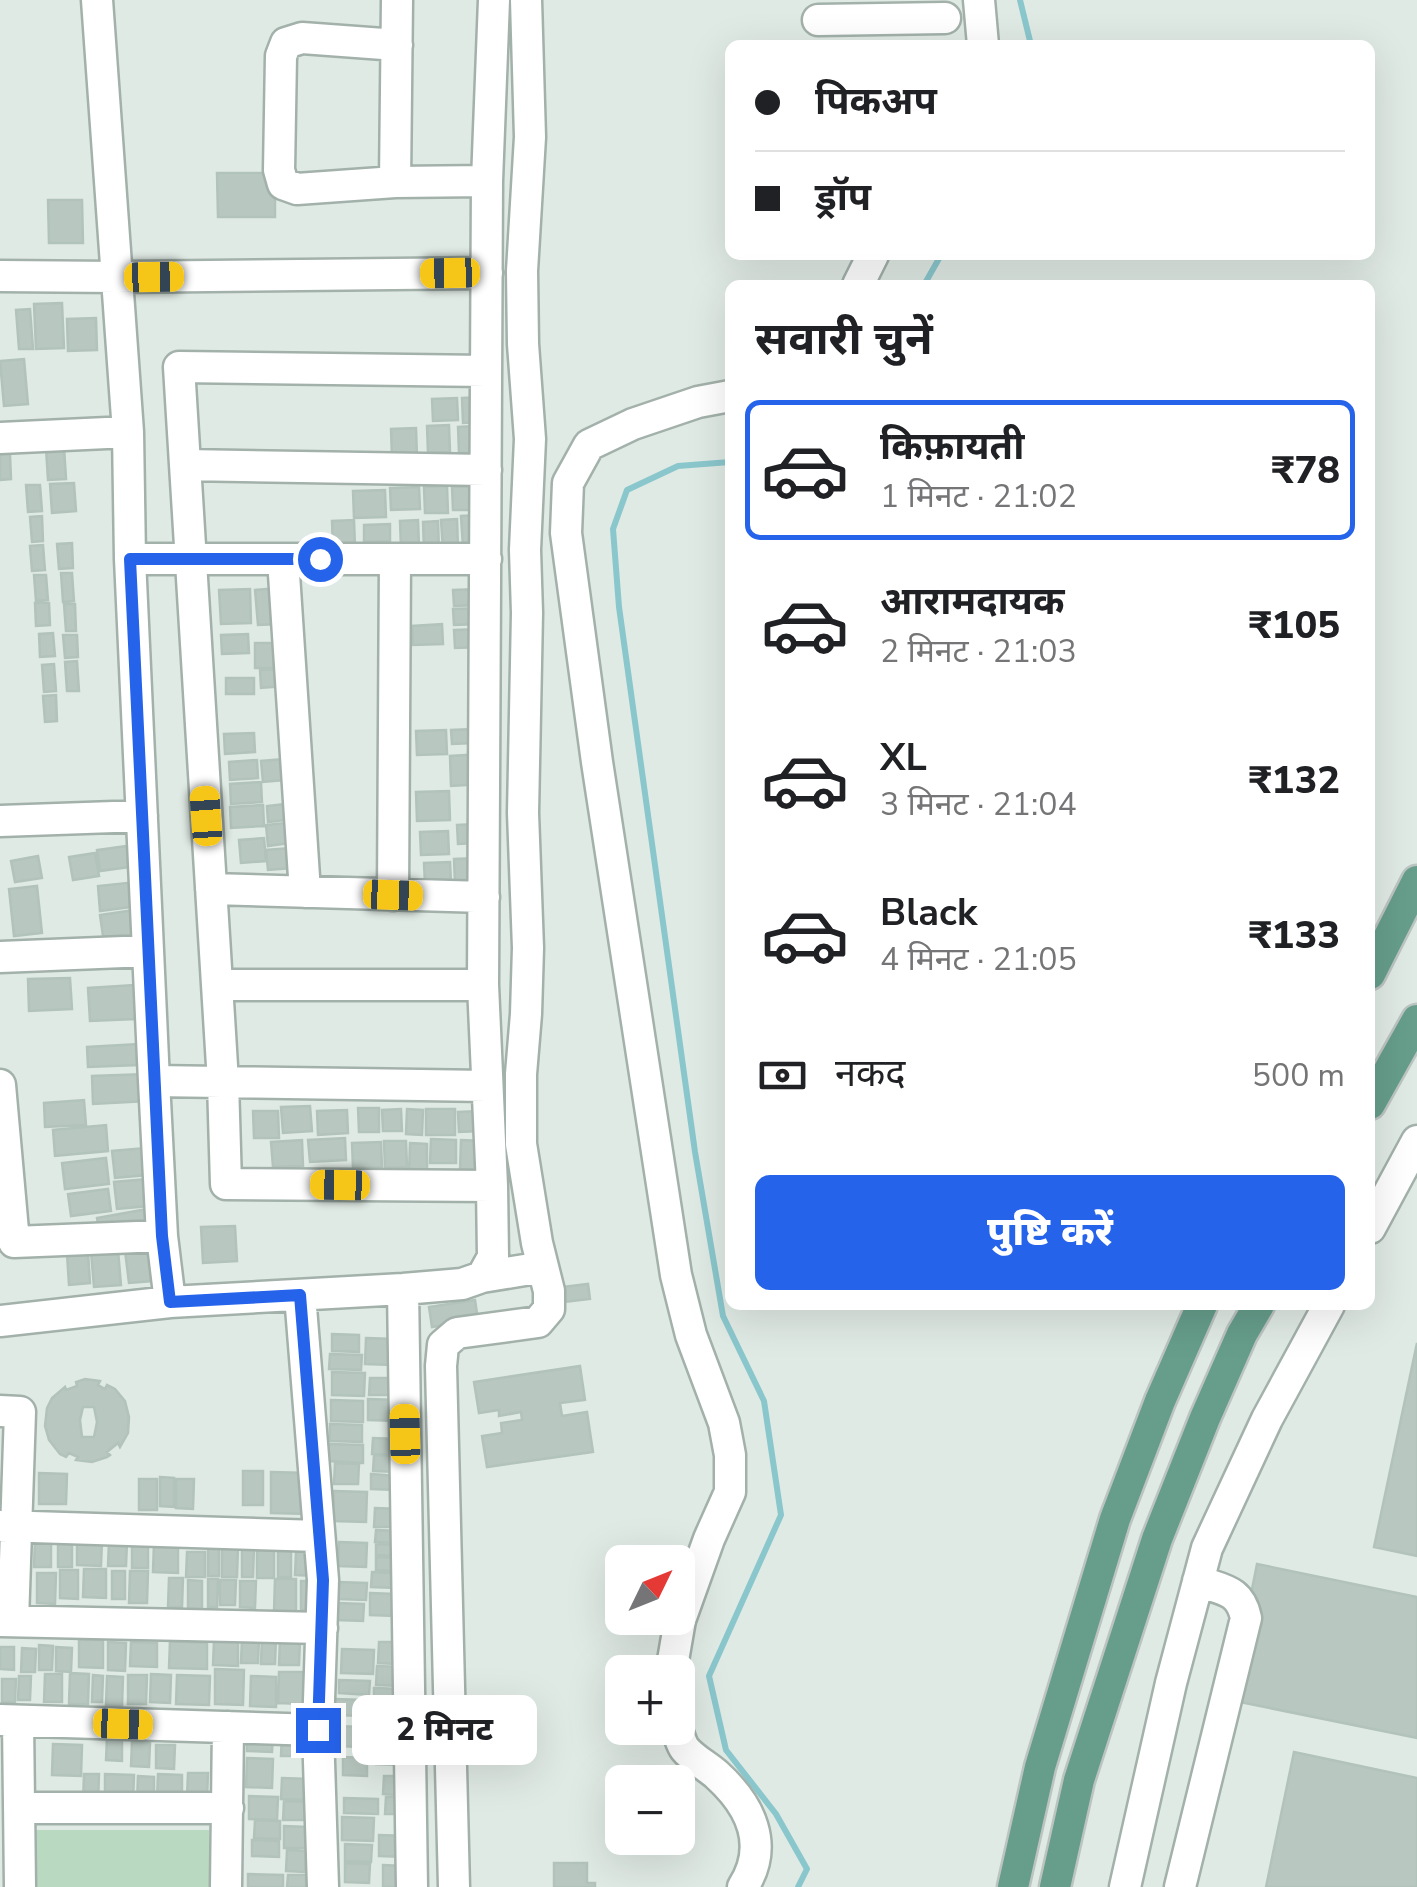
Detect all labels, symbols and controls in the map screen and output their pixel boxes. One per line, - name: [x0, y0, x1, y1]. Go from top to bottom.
- text: पिकअप: [815, 76, 937, 127]
- text: ड्रॉप: [815, 172, 871, 223]
- car: [420, 257, 480, 289]
- car: [124, 261, 184, 293]
- text: सवारी चुनें: [755, 309, 933, 370]
- text: किफ़ायती: [880, 421, 1024, 472]
- icon: car: [760, 425, 850, 515]
- text: ₹78: [1272, 445, 1340, 496]
- text: 1 मिनट · 21:02: [880, 475, 1077, 518]
- route start: [298, 537, 343, 582]
- text: आरामदायक: [880, 576, 1064, 627]
- icon: car: [760, 580, 850, 670]
- text: ₹105: [1249, 600, 1340, 651]
- text: 2 मिनट · 21:03: [880, 630, 1077, 673]
- text: XL: [880, 732, 927, 783]
- icon: car: [760, 735, 850, 825]
- text: ₹132: [1249, 755, 1340, 806]
- text: 3 मिनट · 21:04: [880, 783, 1077, 826]
- car: [189, 785, 223, 847]
- car: [362, 879, 424, 911]
- text: Black: [880, 887, 977, 938]
- icon: car: [760, 890, 850, 980]
- text: ₹133: [1249, 910, 1340, 961]
- text: 4 मिनट · 21:05: [880, 938, 1077, 981]
- icon: cash: [755, 1048, 810, 1103]
- text: नकद: [835, 1048, 905, 1099]
- text: 500 m: [1252, 1054, 1345, 1097]
- car: [310, 1169, 370, 1201]
- button: पुष्टि करें: [755, 1175, 1345, 1290]
- car: [389, 1404, 421, 1464]
- north arrow: [605, 1545, 695, 1635]
- map controls: [605, 1545, 695, 1855]
- button: +: [605, 1655, 695, 1745]
- callout: 2 मिनट: [353, 1695, 538, 1765]
- car: [92, 1708, 154, 1740]
- route end: [296, 1708, 341, 1753]
- text: 2 मिनट: [396, 1708, 493, 1751]
- button: −: [605, 1765, 695, 1855]

